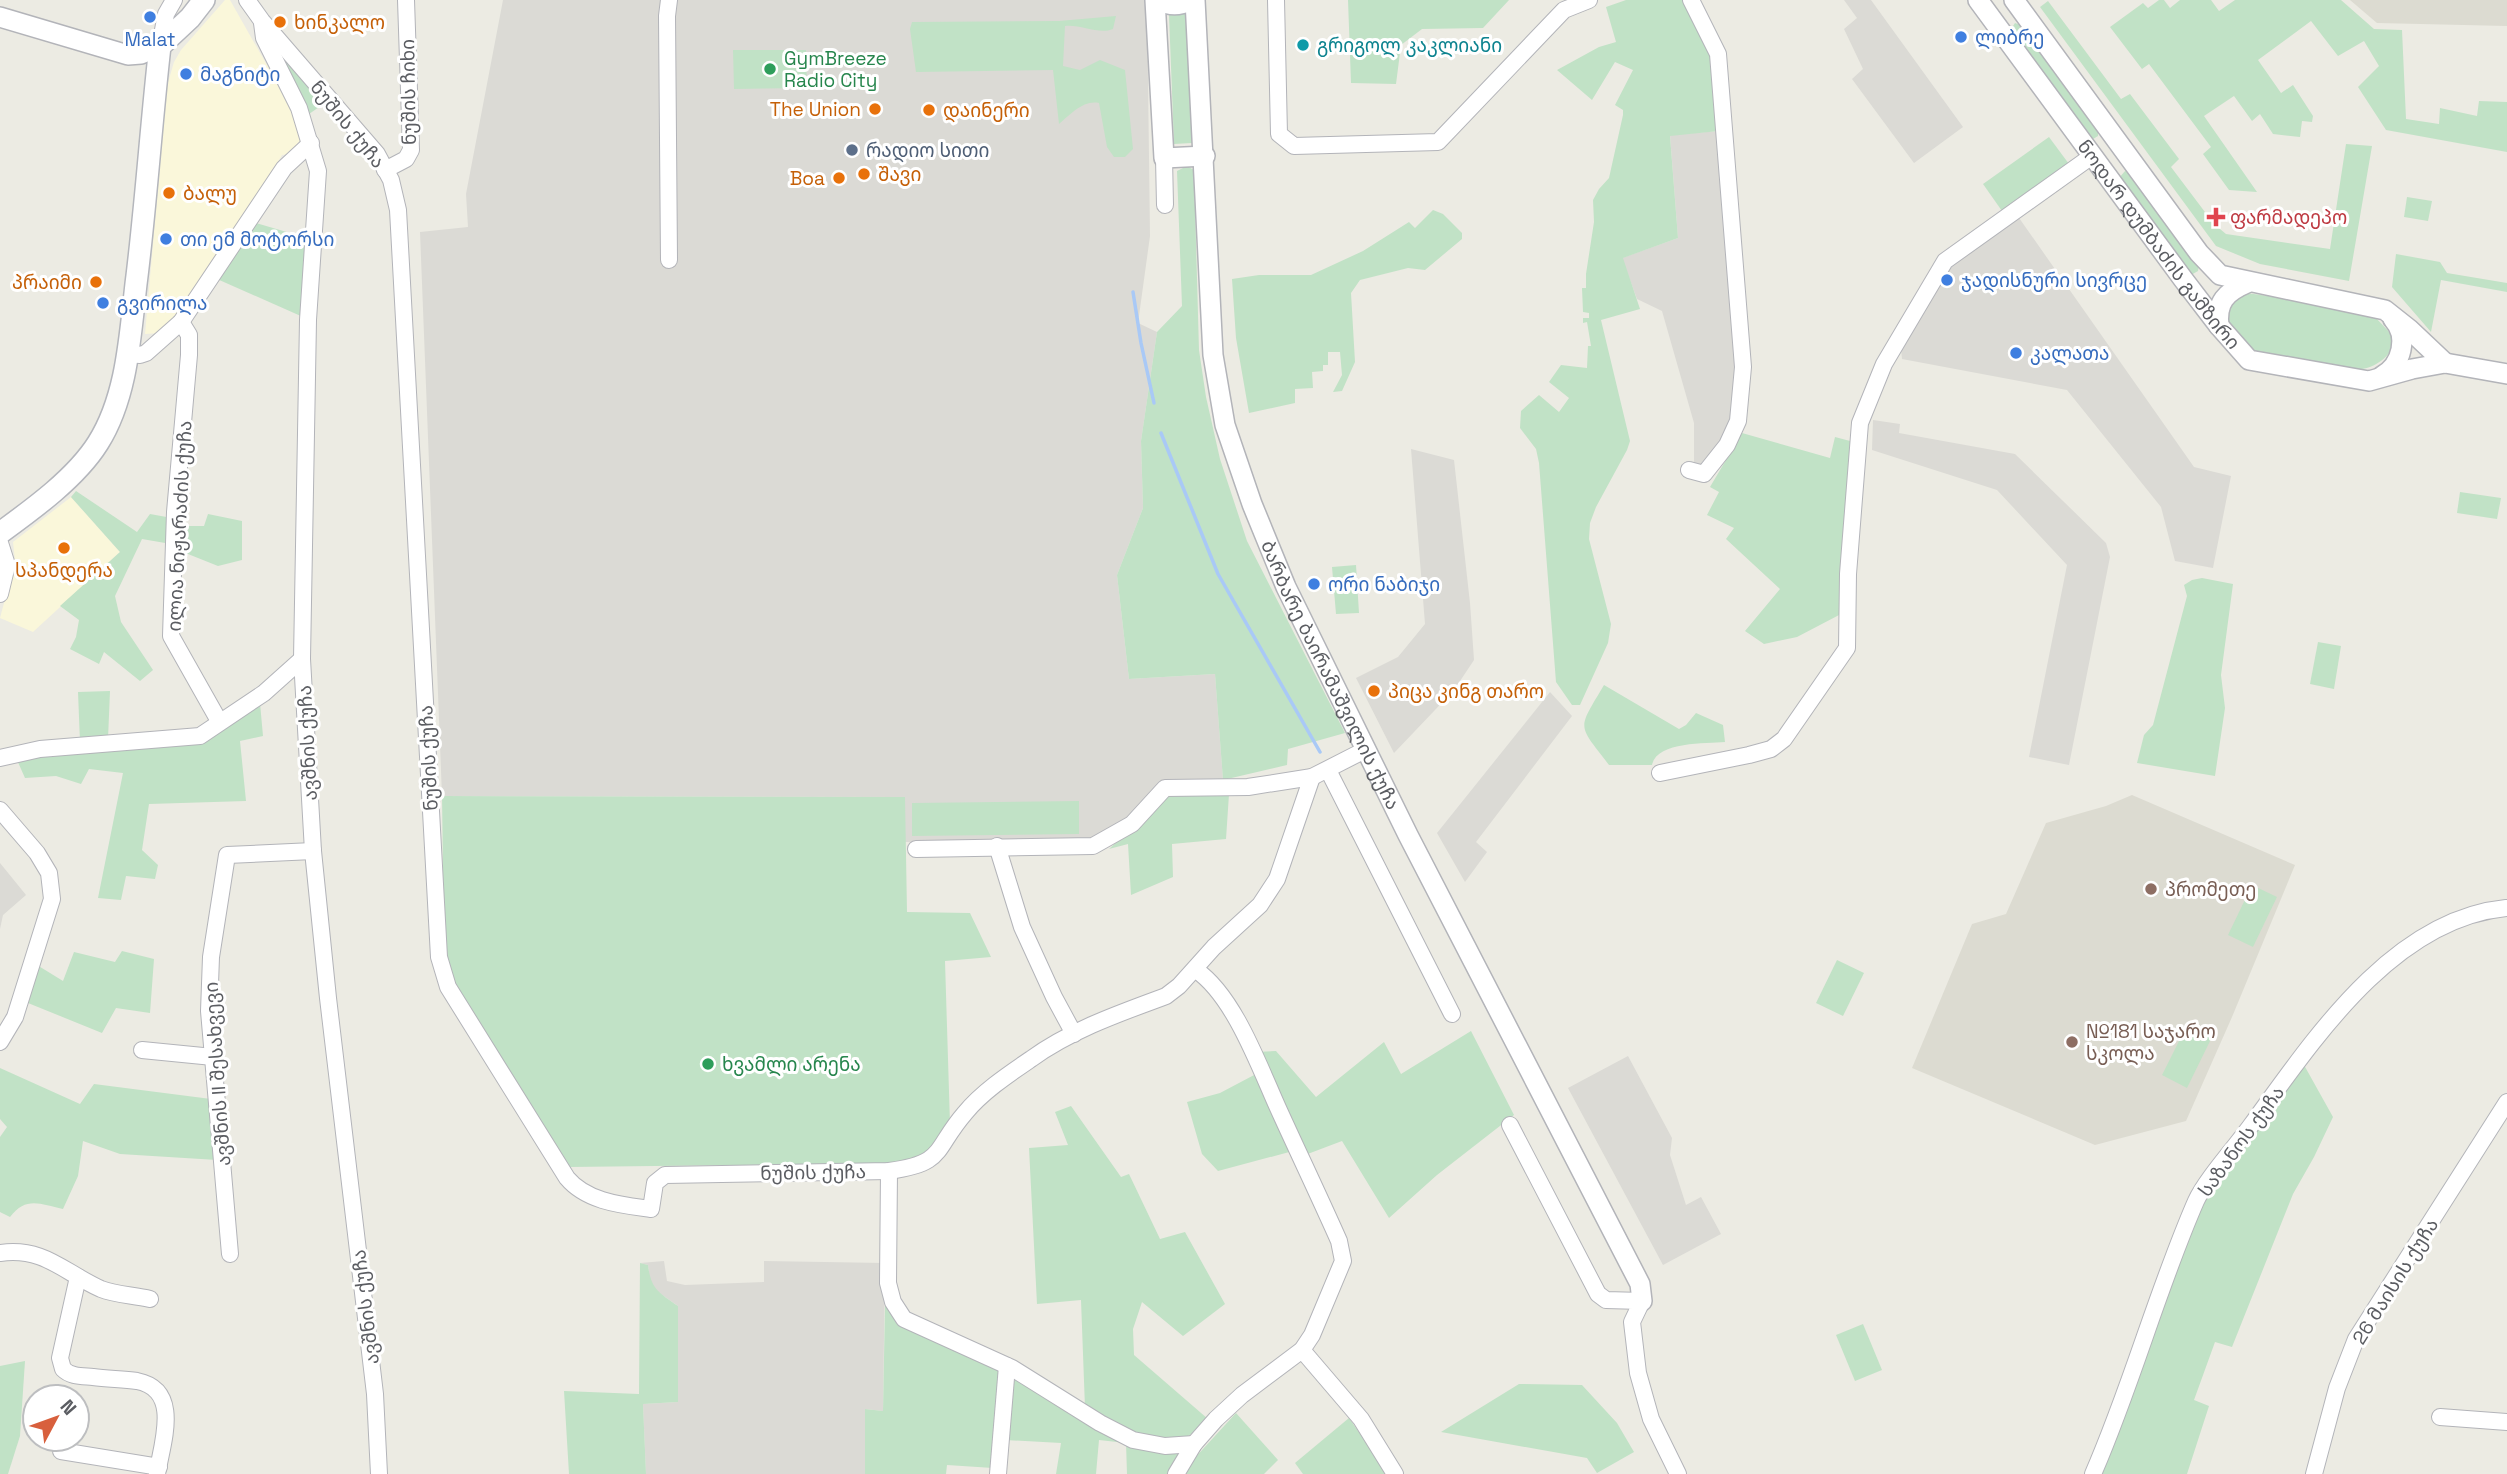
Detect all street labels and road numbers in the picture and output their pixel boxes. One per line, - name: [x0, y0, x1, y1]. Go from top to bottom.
- street label: ნუშის ჩიხი: [395, 39, 422, 145]
- street label: ნუშის ქუჩა: [305, 75, 391, 173]
- street label: ნოდარ დუმბაძის გამზირი: [2072, 135, 2246, 355]
- street label: ილია ნიჟარაძის ქუჩა: [161, 420, 198, 632]
- street label: ბარბარე ბაირამაშვილის ქუჩა: [1255, 536, 1406, 814]
- street label: ავშნის ქუჩა: [292, 685, 323, 801]
- street label: ნუშის ქუჩა: [413, 704, 444, 812]
- street label: ავშნის II შესახვევი: [199, 981, 236, 1167]
- street label: საზანოს ქუჩა: [2193, 1081, 2290, 1202]
- street label: ნუშის ქუჩა: [760, 1159, 866, 1186]
- street label: 26 მაისის ქუჩა: [2347, 1214, 2444, 1349]
- street label: ავშნის ქუჩა: [346, 1248, 385, 1366]

